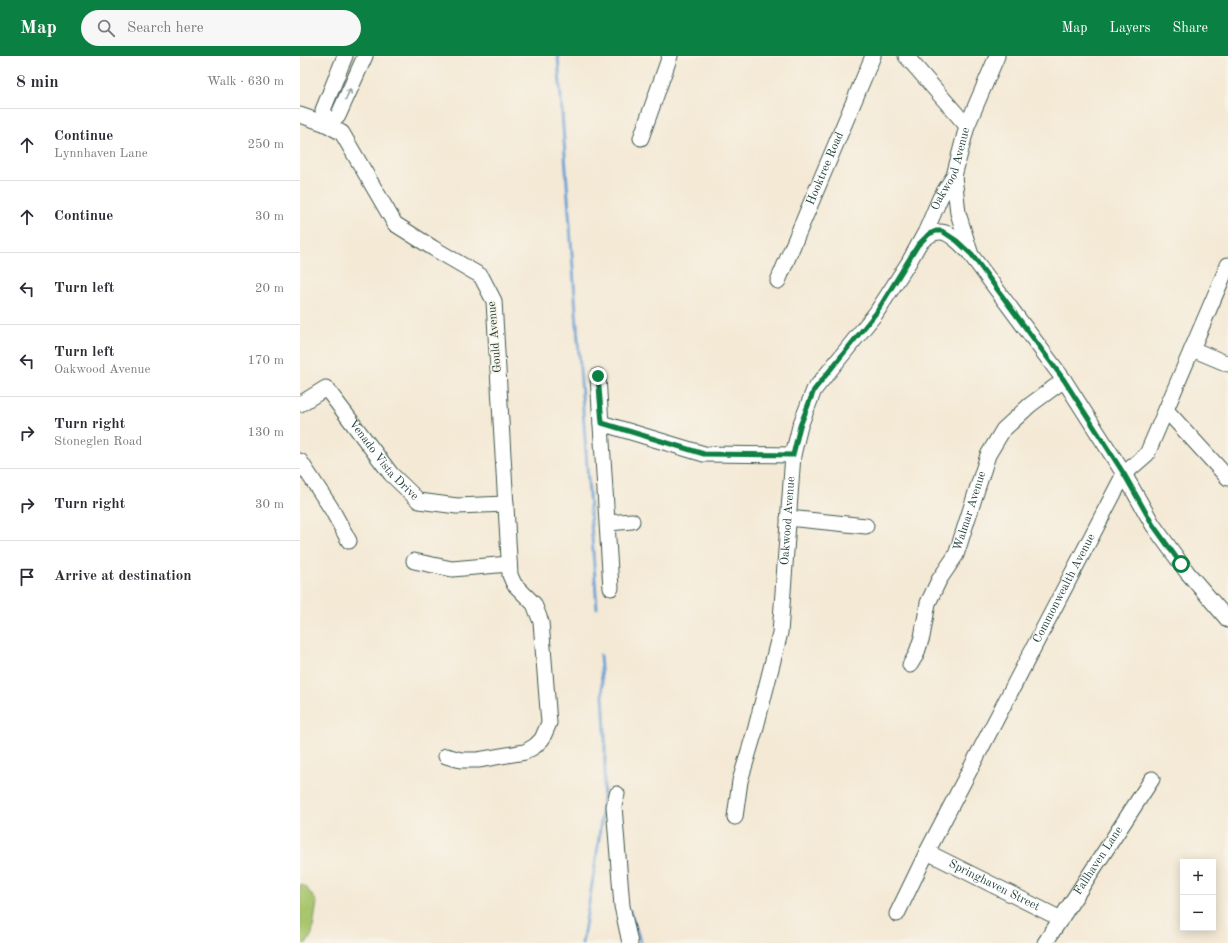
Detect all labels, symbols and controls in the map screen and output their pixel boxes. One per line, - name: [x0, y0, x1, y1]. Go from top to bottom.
- search box: [81, 10, 361, 46]
- icon: search: [95, 17, 117, 39]
- text: Map: [20, 19, 57, 38]
- text: Search here: [127, 21, 204, 36]
- text: Map: [1062, 21, 1088, 35]
- text: Layers: [1110, 21, 1151, 35]
- text: Share: [1173, 21, 1208, 35]
- text: 8 min: [16, 74, 59, 91]
- text: Walk · 630 m: [207, 75, 284, 88]
- one-way arrow: [345, 88, 352, 100]
- street label: Oakwood Avenue: [929, 126, 973, 212]
- text: Continue: [54, 129, 113, 144]
- street label: Hooktree Road: [805, 130, 846, 207]
- icon: ahead: [16, 134, 38, 156]
- text: 250 m: [247, 138, 284, 151]
- text: Lynnhaven Lane: [54, 147, 148, 160]
- icon: ahead: [16, 206, 38, 228]
- text: Continue: [54, 209, 113, 224]
- text: 30 m: [255, 210, 284, 223]
- icon: left: [16, 278, 38, 300]
- text: Turn left: [54, 281, 114, 296]
- text: 20 m: [255, 282, 284, 295]
- street label: Gould Avenue: [486, 300, 504, 373]
- text: Turn left: [54, 345, 114, 360]
- icon: left: [16, 350, 38, 372]
- text: 170 m: [247, 354, 284, 367]
- text: Oakwood Avenue: [54, 363, 150, 376]
- route end: [589, 367, 607, 385]
- text: Turn right: [54, 417, 125, 432]
- street label: Venado Vista Drive: [346, 418, 421, 503]
- icon: right: [16, 422, 38, 444]
- text: 130 m: [247, 426, 284, 439]
- text: Stoneglen Road: [54, 435, 142, 448]
- street label: Walmar Avenue: [952, 469, 989, 552]
- street label: Oakwood Avenue: [779, 476, 797, 566]
- icon: right: [16, 494, 38, 516]
- text: Turn right: [54, 497, 125, 512]
- text: 30 m: [255, 498, 284, 511]
- street label: Commonwealth Avenue: [1031, 532, 1098, 645]
- route start: [1172, 555, 1190, 573]
- icon: arrive: [16, 566, 38, 588]
- text: Arrive at destination: [54, 569, 192, 584]
- street label: Fallhaven Lane: [1072, 824, 1125, 897]
- street label: Springhaven Street: [947, 858, 1041, 913]
- map controls: [1180, 859, 1216, 931]
- button: +: [1180, 859, 1216, 895]
- button: −: [1180, 895, 1216, 931]

